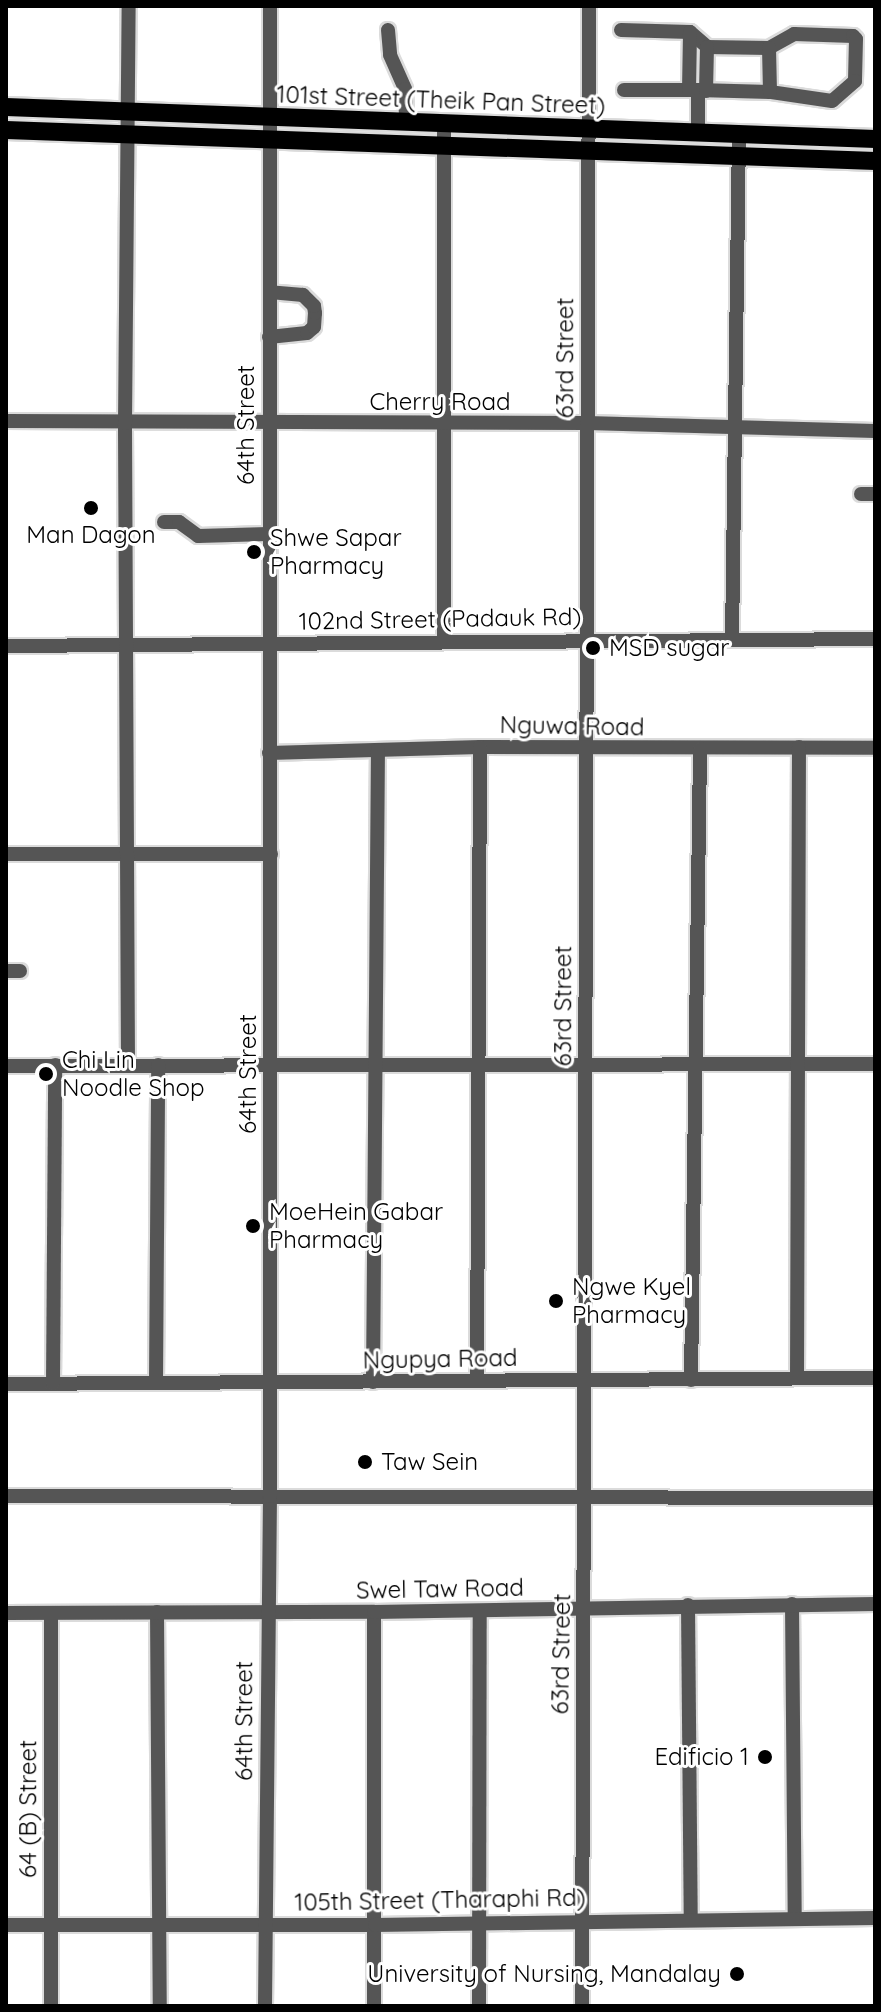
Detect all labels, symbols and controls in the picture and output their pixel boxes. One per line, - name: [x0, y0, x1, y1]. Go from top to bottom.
- street label: 101st Street (Theik Pan Street): [276, 80, 606, 120]
- street label: 63rd Street: [551, 298, 579, 418]
- street label: 64th Street: [232, 365, 260, 485]
- street label: Cherry Road: [369, 388, 511, 416]
- marker: Man Dagon: [82, 499, 100, 517]
- place label: Man Dagon: [26, 521, 156, 549]
- place label: Shwe Sapar Pharmacy: [270, 524, 402, 580]
- marker: Shwe Sapar Pharmacy: [245, 543, 263, 561]
- street label: 102nd Street (Padauk Rd): [298, 602, 582, 636]
- place label: MSD sugar: [609, 634, 729, 662]
- marker: MSD sugar: [584, 639, 602, 657]
- street label: Nguwa Road: [499, 710, 645, 742]
- street label: 63rd Street: [549, 946, 577, 1066]
- street label: 64th Street: [234, 1014, 262, 1134]
- place label: Chi Lin Noodle Shop: [62, 1046, 205, 1102]
- marker: Chi Lin Noodle Shop: [37, 1065, 55, 1083]
- place label: MoeHein Gabar Pharmacy: [269, 1198, 443, 1254]
- marker: MoeHein Gabar Pharmacy: [244, 1217, 262, 1235]
- place label: Ngwe Kyel Pharmacy: [572, 1273, 691, 1329]
- marker: Ngwe Kyel Pharmacy: [547, 1292, 565, 1310]
- street label: Ngupya Road: [362, 1343, 518, 1375]
- place label: Taw Sein: [381, 1448, 478, 1476]
- marker: Taw Sein: [356, 1453, 374, 1471]
- street label: Swel Taw Road: [356, 1573, 524, 1605]
- street label: 63rd Street: [546, 1593, 576, 1715]
- street label: 64th Street: [230, 1661, 258, 1781]
- street label: 64 (B) Street: [14, 1740, 42, 1878]
- place label: Edificio 1: [655, 1743, 749, 1771]
- marker: Edificio 1: [756, 1748, 774, 1766]
- street label: 105th Street (Tharaphi Rd): [294, 1883, 586, 1917]
- place label: University of Nursing, Mandalay: [367, 1960, 721, 1988]
- marker: University of Nursing, Mandalay: [728, 1965, 746, 1983]

